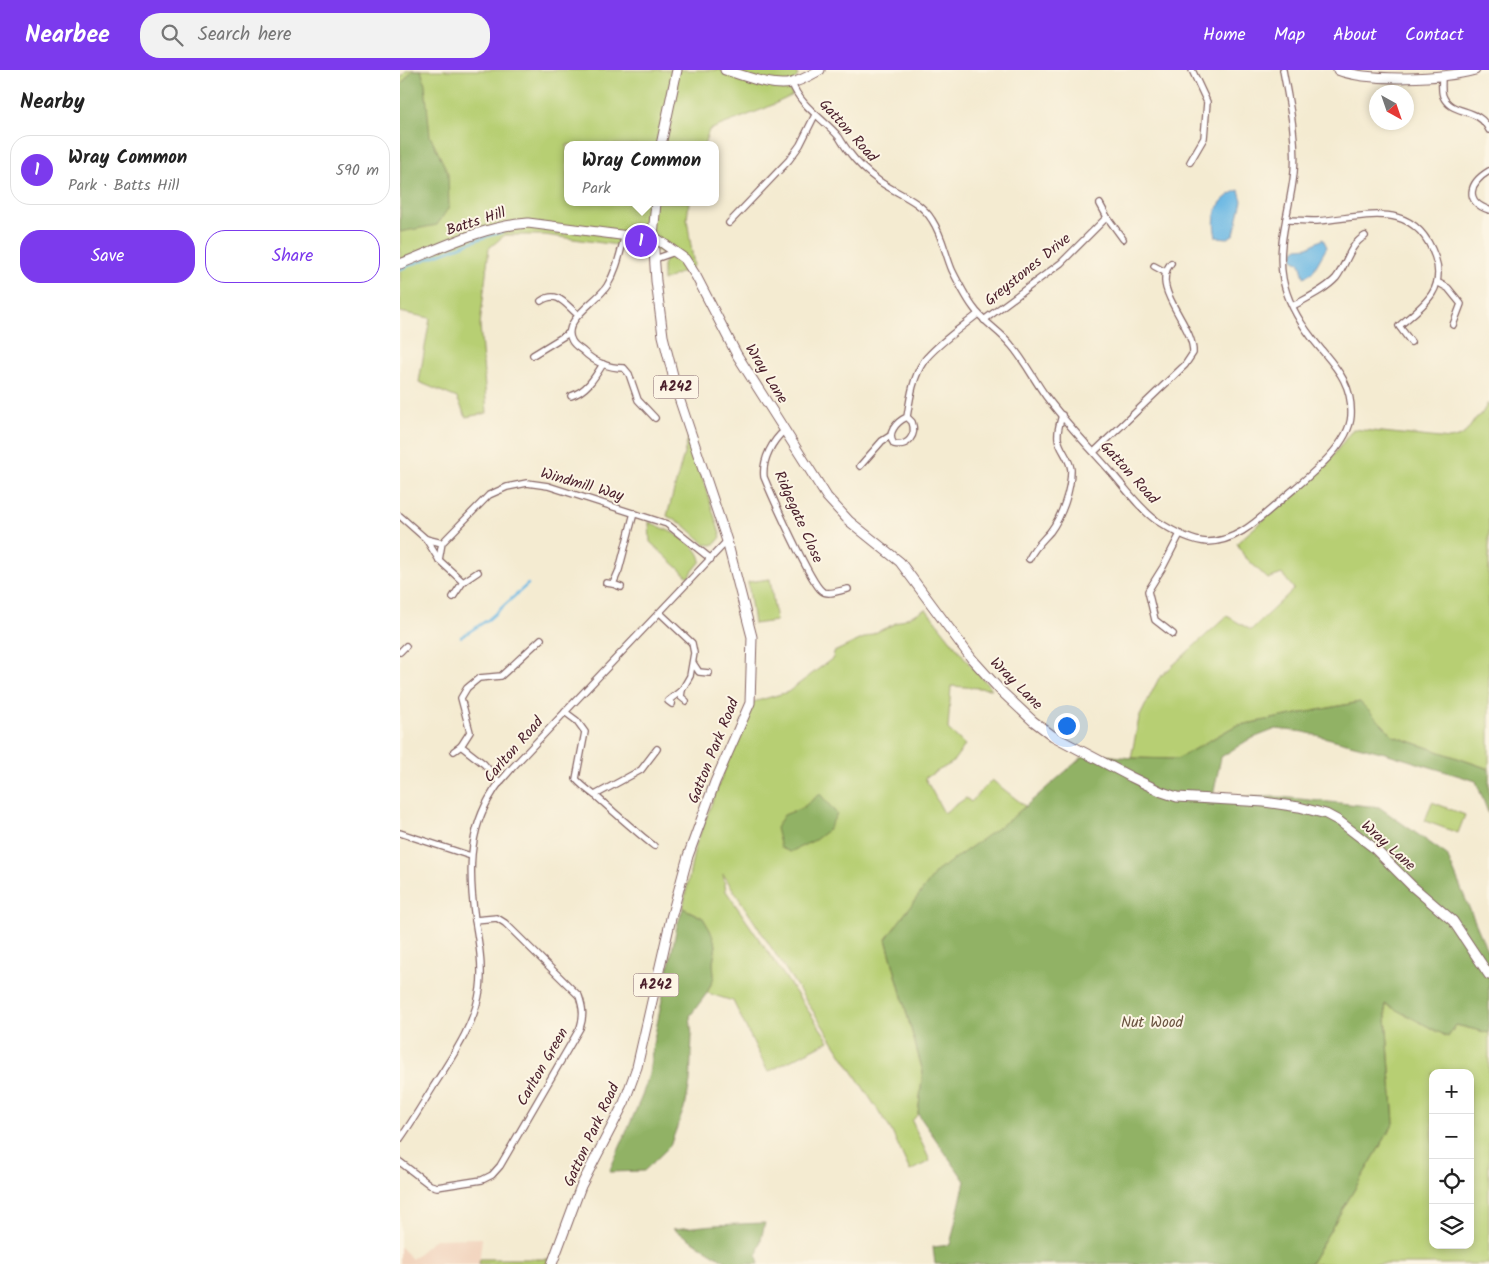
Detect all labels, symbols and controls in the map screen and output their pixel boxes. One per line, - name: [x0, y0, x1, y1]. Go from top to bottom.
- search box: [140, 13, 490, 58]
- text: Nearbee: [25, 16, 110, 55]
- text: Search here: [198, 20, 292, 50]
- icon: search: [158, 21, 186, 49]
- text: Home: [1203, 21, 1246, 50]
- text: Map: [1274, 21, 1305, 50]
- text: About: [1333, 21, 1377, 50]
- text: Contact: [1405, 21, 1464, 50]
- north arrow: [1369, 85, 1414, 130]
- text: Nearby: [20, 86, 85, 119]
- street label: Gatton Road: [813, 94, 884, 169]
- popup: [564, 141, 719, 206]
- text: Wray Common: [68, 143, 187, 173]
- text: Wray Common: [582, 146, 701, 176]
- text: 1: [35, 158, 39, 183]
- text: 590 m: [335, 158, 379, 183]
- text: Park · Batts Hill: [68, 173, 179, 198]
- text: Park: [582, 176, 611, 201]
- street label: Batts Hill: [443, 201, 509, 243]
- pin: 1: [625, 222, 657, 260]
- street label: Greystones Drive: [980, 227, 1077, 312]
- button: Save: [20, 230, 195, 283]
- button: Share: [205, 230, 380, 283]
- street label: Wray Lane: [738, 339, 794, 409]
- road number: A242: [654, 376, 698, 398]
- street label: Gatton Road: [1094, 436, 1165, 511]
- street label: Windmill Way: [538, 462, 627, 509]
- street label: Ridgegate Close: [767, 467, 829, 567]
- street label: Wray Lane: [984, 652, 1048, 716]
- street label: Gatton Park Road: [682, 694, 746, 807]
- street label: Carlton Road: [478, 711, 550, 789]
- your location: [1054, 713, 1080, 739]
- street label: Wray Lane: [1355, 815, 1421, 877]
- road number: A242: [634, 974, 678, 996]
- park label: Nut Wood: [1121, 1011, 1184, 1035]
- street label: Carlton Green: [511, 1023, 575, 1111]
- map controls: [1429, 1069, 1474, 1249]
- button: +: [1429, 1069, 1474, 1114]
- street label: Gatton Park Road: [557, 1079, 627, 1191]
- button: −: [1429, 1114, 1474, 1159]
- button: locate: [1429, 1159, 1474, 1204]
- button: layers: [1429, 1204, 1474, 1249]

